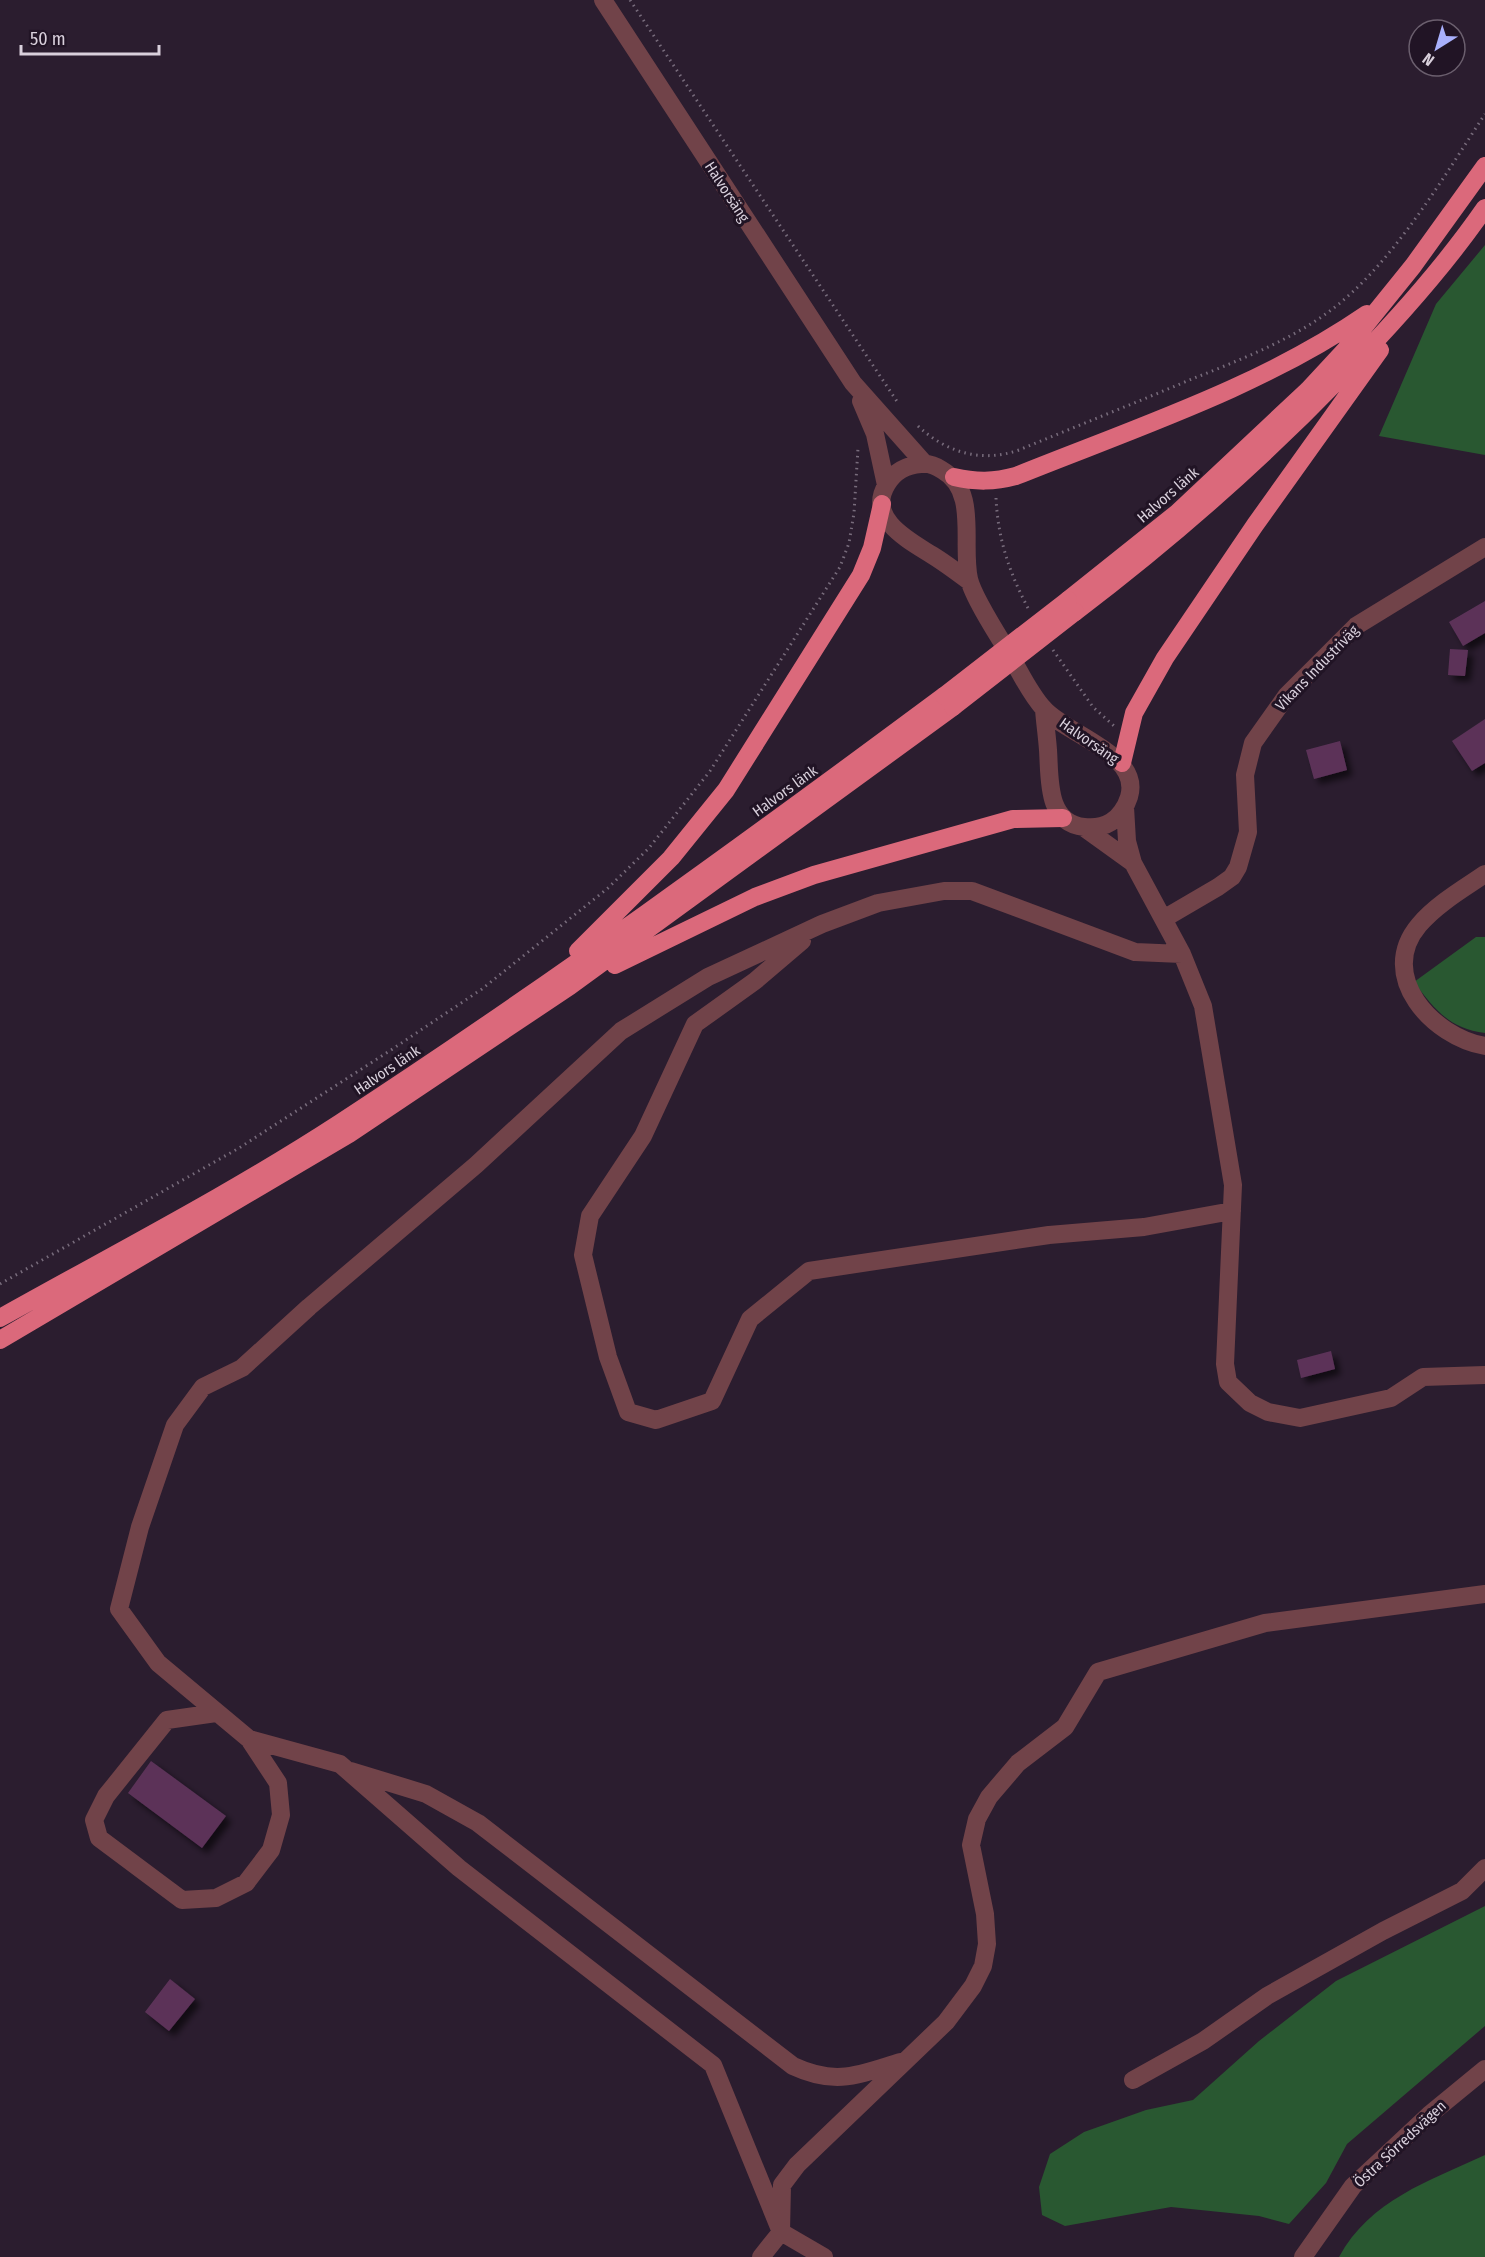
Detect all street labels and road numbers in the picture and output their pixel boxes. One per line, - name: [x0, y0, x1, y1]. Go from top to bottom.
- street label: Halvorsäng: [701, 158, 753, 226]
- street label: Halvors länk: [1134, 463, 1202, 527]
- street label: Vikans Industriväg: [1272, 621, 1362, 715]
- street label: Halvorsäng: [1056, 714, 1122, 768]
- street label: Halvors länk: [749, 761, 821, 821]
- street label: Halvors länk: [351, 1041, 423, 1099]
- street label: Östra Sörredsvägen: [1350, 2097, 1450, 2191]

